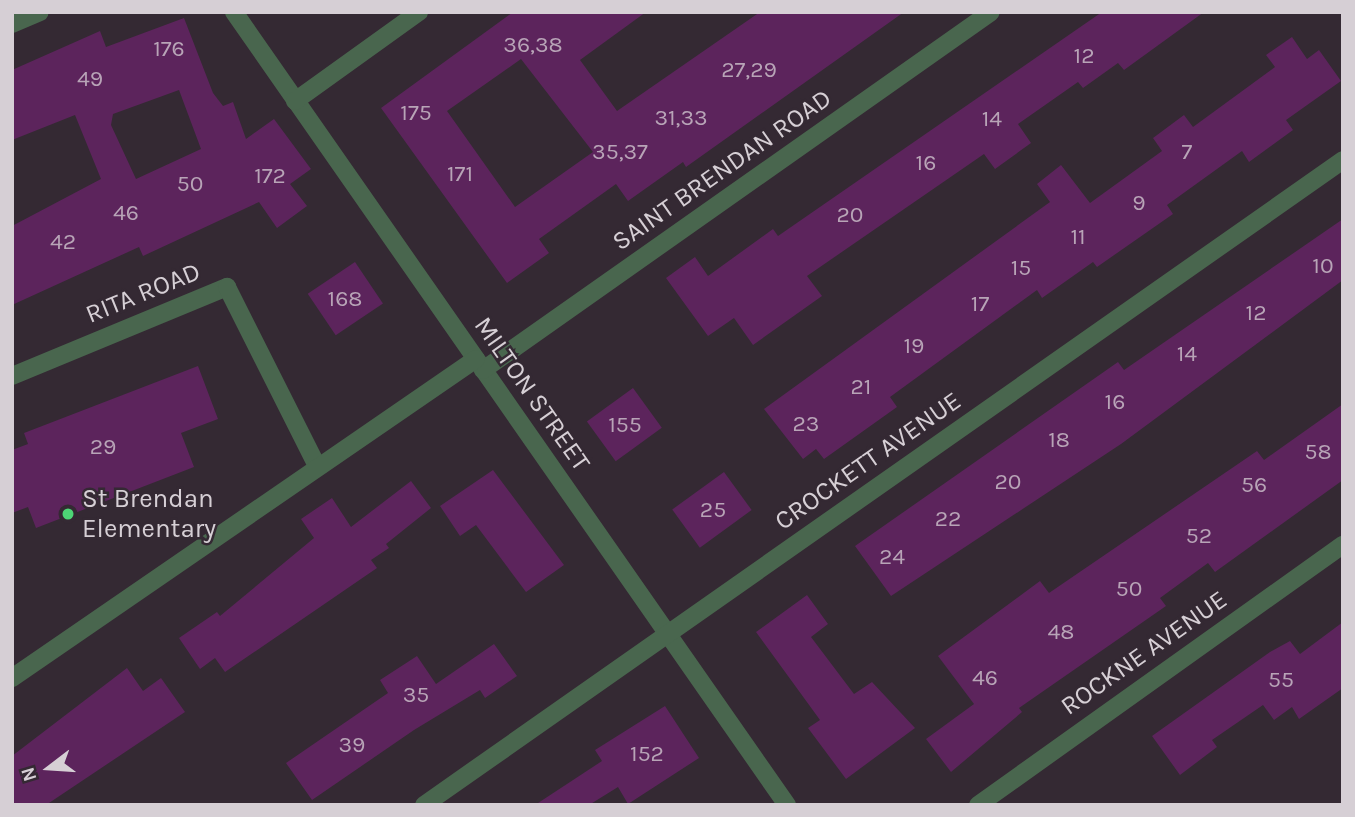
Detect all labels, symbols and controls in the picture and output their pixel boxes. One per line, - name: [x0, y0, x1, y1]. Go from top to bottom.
- house number: 36,38: [503, 31, 563, 59]
- house number: 176: [153, 35, 185, 63]
- house number: 12: [1074, 42, 1094, 70]
- house number: 27,29: [721, 56, 777, 84]
- house number: 49: [77, 65, 103, 93]
- street label: SAINT BRENDAN ROAD: [606, 83, 838, 257]
- house number: 175: [400, 99, 432, 127]
- house number: 31,33: [654, 104, 708, 132]
- house number: 14: [982, 105, 1002, 133]
- house number: 35,37: [592, 138, 648, 166]
- house number: 7: [1182, 138, 1192, 166]
- house number: 16: [916, 149, 936, 177]
- house number: 171: [447, 160, 473, 188]
- house number: 172: [254, 162, 286, 190]
- house number: 50: [177, 170, 203, 198]
- house number: 9: [1132, 189, 1146, 217]
- house number: 46: [113, 199, 139, 227]
- house number: 20: [837, 201, 863, 229]
- house number: 11: [1070, 223, 1086, 251]
- house number: 42: [50, 228, 76, 256]
- house number: 10: [1312, 252, 1334, 280]
- house number: 15: [1011, 254, 1031, 282]
- street label: RITA ROAD: [81, 256, 205, 330]
- house number: 168: [328, 285, 362, 313]
- house number: 17: [971, 290, 989, 318]
- house number: 12: [1246, 299, 1266, 327]
- street label: MILTON STREET: [467, 311, 597, 477]
- house number: 19: [904, 332, 924, 360]
- house number: 14: [1177, 340, 1197, 368]
- house number: 21: [851, 373, 871, 401]
- street label: CROCKETT AVENUE: [769, 385, 967, 537]
- house number: 16: [1105, 388, 1125, 416]
- house number: 23: [793, 410, 819, 438]
- house number: 155: [608, 411, 642, 439]
- house number: 18: [1048, 426, 1070, 454]
- house number: 29: [90, 433, 116, 461]
- house number: 58: [1304, 438, 1332, 466]
- house number: 20: [995, 468, 1021, 496]
- house number: 56: [1241, 471, 1267, 499]
- place label: St Brendan Elementary: [82, 483, 216, 544]
- house number: 25: [700, 496, 726, 524]
- house number: 22: [935, 505, 961, 533]
- marker: St Brendan Elementary: [60, 506, 76, 522]
- house number: 52: [1186, 522, 1212, 550]
- house number: 24: [879, 543, 905, 571]
- house number: 50: [1116, 575, 1142, 603]
- street label: ROCKNE AVENUE: [1055, 584, 1233, 722]
- house number: 48: [1048, 618, 1074, 646]
- house number: 46: [972, 664, 998, 692]
- house number: 55: [1268, 666, 1294, 694]
- house number: 35: [403, 681, 429, 709]
- house number: 39: [339, 731, 365, 759]
- north arrow: [14, 733, 84, 803]
- house number: 152: [630, 740, 664, 768]
- text: N: [16, 764, 41, 784]

